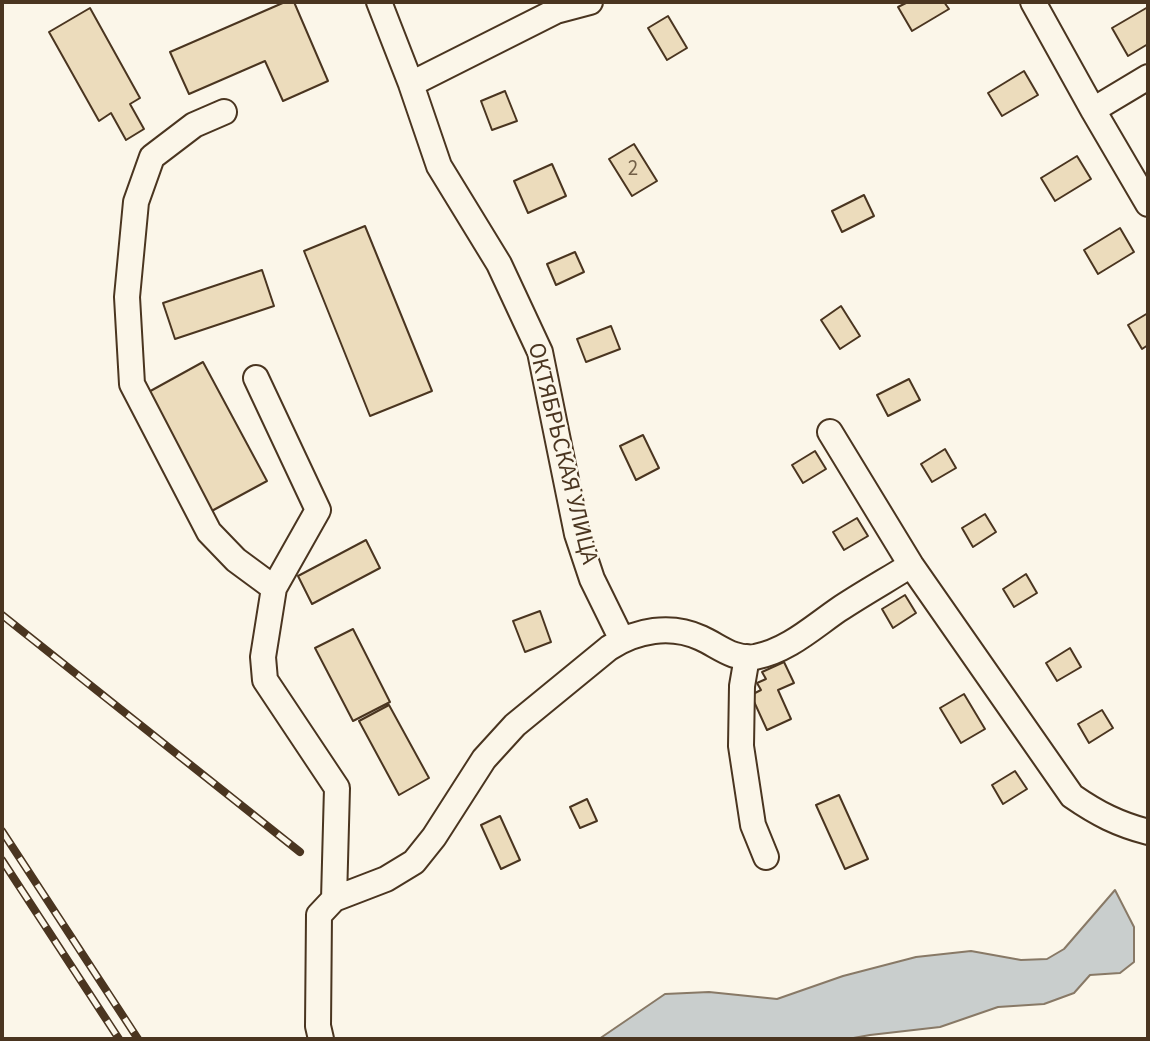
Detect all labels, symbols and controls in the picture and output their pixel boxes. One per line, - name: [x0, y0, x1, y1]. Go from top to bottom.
- house number: 2: [628, 157, 638, 183]
- street label: ОКТЯБРЬСКАЯ УЛИЦА: [520, 340, 602, 568]

